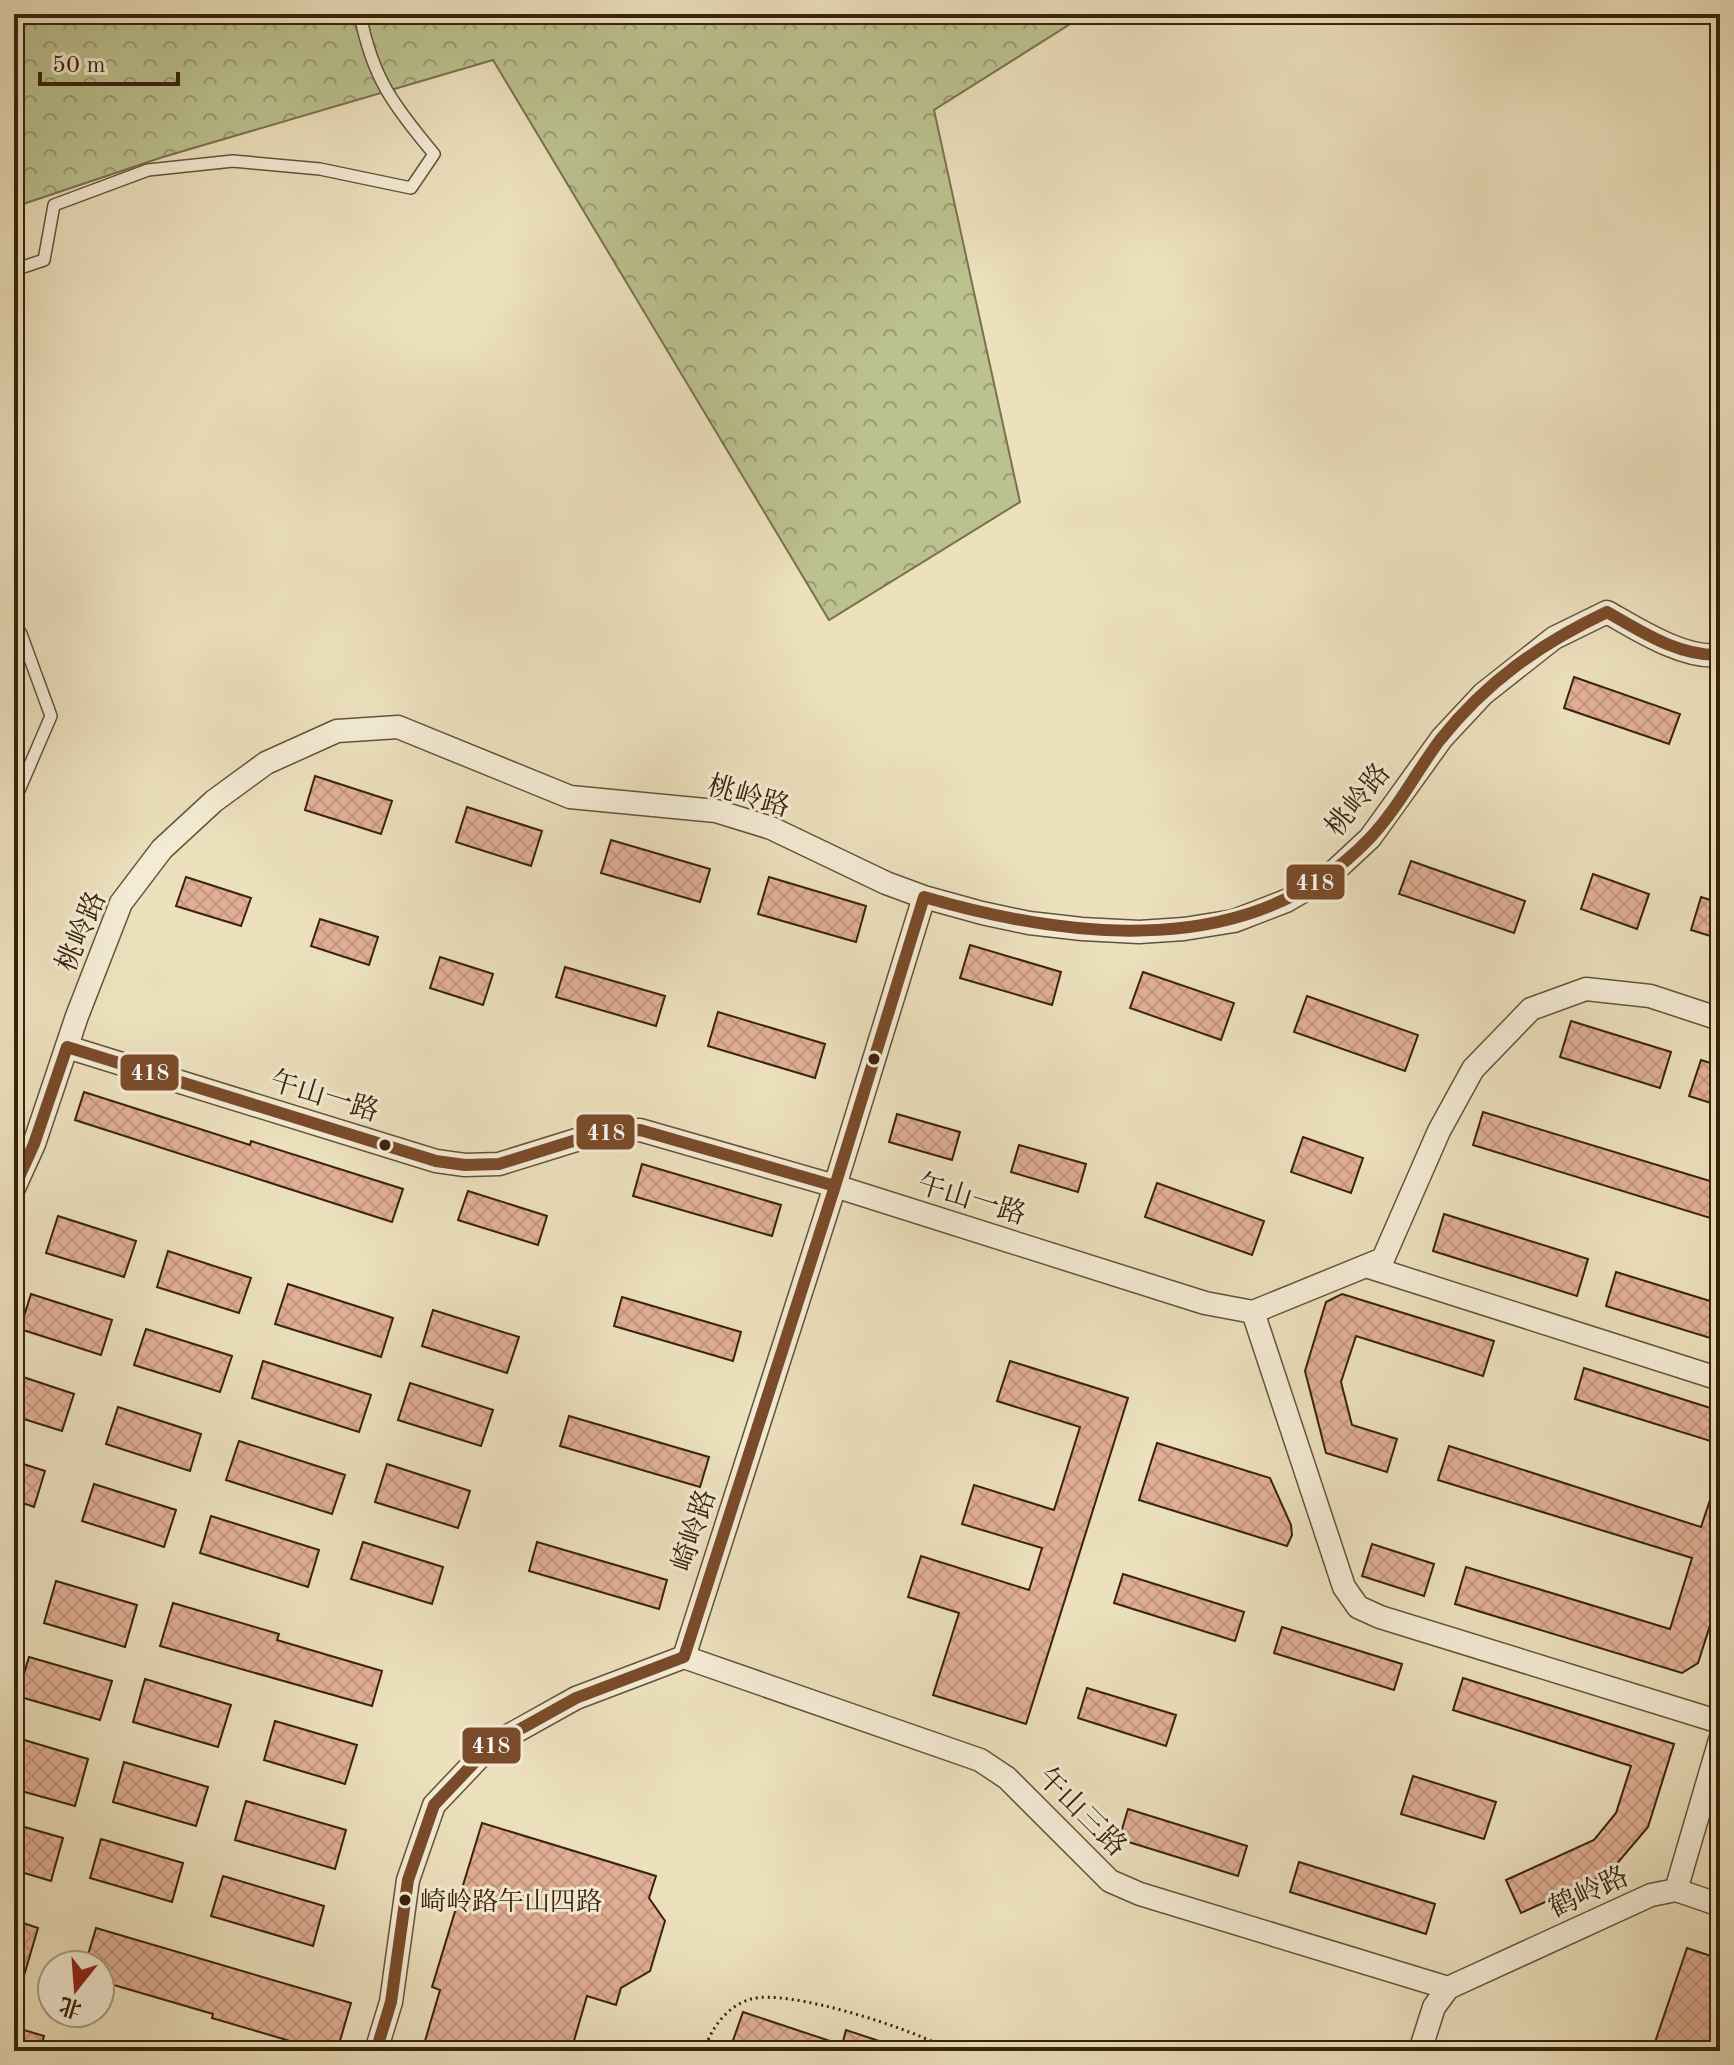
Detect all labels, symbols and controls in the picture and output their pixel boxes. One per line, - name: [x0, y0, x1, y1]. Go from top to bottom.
- scale bar: [40, 36, 178, 86]
- text: 50 m: [52, 54, 106, 78]
- street label: 桃岭路: [1320, 758, 1397, 842]
- street label: 桃岭路: [704, 770, 793, 823]
- line badge: 418: [1285, 863, 1346, 901]
- text: 418: [1296, 873, 1334, 895]
- street label: 桃岭路: [51, 887, 112, 976]
- unlabelled marker: [866, 1051, 882, 1067]
- line badge: 418: [119, 1053, 180, 1092]
- text: 418: [131, 1063, 169, 1085]
- street label: 午山一路: [266, 1065, 383, 1128]
- line badge: 418: [575, 1113, 636, 1151]
- text: 418: [587, 1123, 625, 1145]
- unlabelled marker: [377, 1137, 393, 1153]
- street label: 午山一路: [913, 1168, 1030, 1231]
- street label: 崎岭路: [667, 1486, 722, 1575]
- line badge: 418: [461, 1726, 522, 1765]
- text: 418: [472, 1736, 510, 1758]
- street label: 午山三路: [1031, 1761, 1133, 1863]
- street label: 鹤岭路: [1544, 1861, 1633, 1924]
- place label: 崎岭路午山四路: [420, 1887, 602, 1916]
- marker: 崎岭路午山四路: [397, 1892, 413, 1908]
- north arrow: [36, 1949, 116, 2029]
- text: 北: [57, 1992, 84, 2021]

